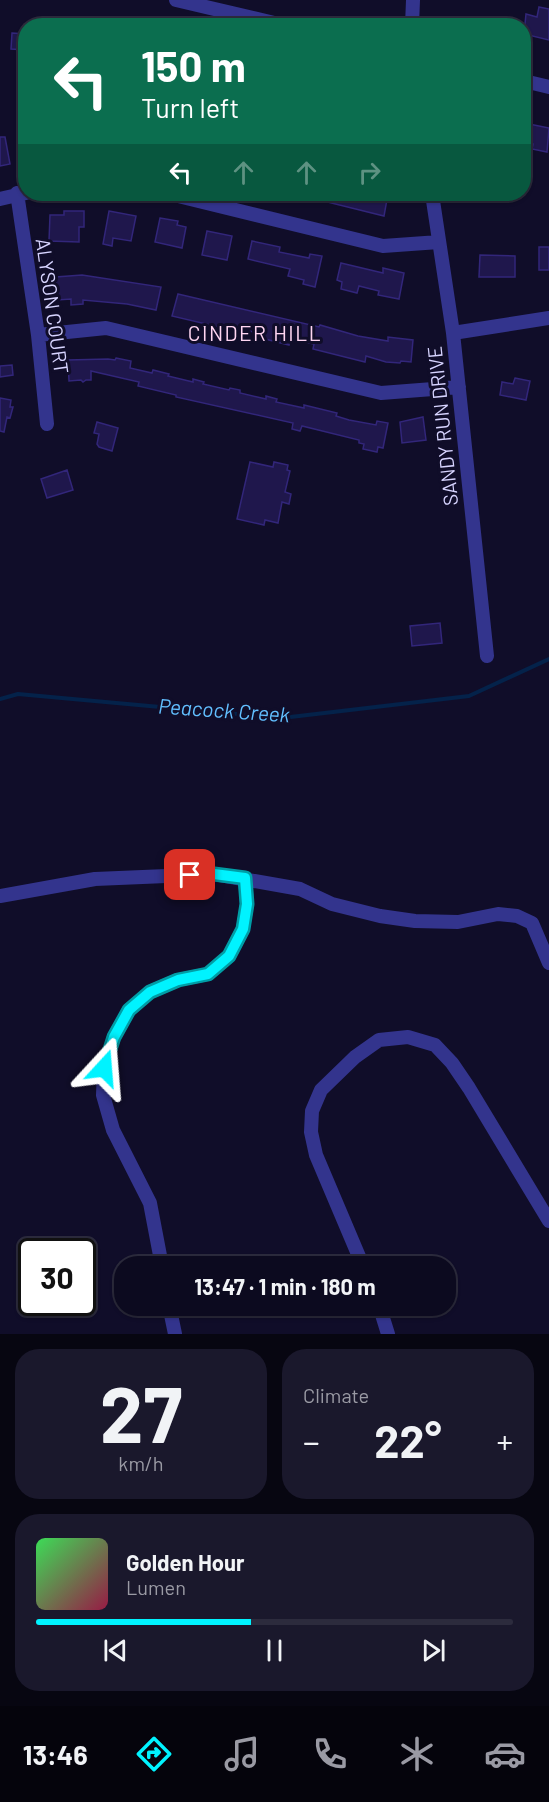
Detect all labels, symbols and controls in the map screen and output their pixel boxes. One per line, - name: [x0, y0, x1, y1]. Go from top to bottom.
- text: 150 m: [141, 40, 246, 90]
- icon: left: [42, 42, 120, 120]
- text: Turn left: [141, 91, 239, 123]
- icon: left: [164, 156, 197, 189]
- icon: ahead: [227, 156, 260, 189]
- icon: ahead: [290, 156, 323, 189]
- icon: right: [353, 156, 386, 189]
- street label: ALYSON COURT: [32, 236, 74, 375]
- district label: CINDER HILL: [188, 320, 322, 345]
- street label: SANDY RUN DRIVE: [422, 345, 462, 507]
- water label: Peacock Creek: [158, 692, 291, 727]
- pin: [164, 849, 215, 900]
- icon: arrive: [173, 858, 206, 891]
- position arrow: [72, 1036, 136, 1100]
- speed limit sign: 30: [18, 1238, 96, 1316]
- text: 13:47 · 1 min · 180 m: [194, 1273, 376, 1299]
- text: 27: [100, 1365, 182, 1459]
- text: Climate: [303, 1383, 369, 1407]
- text: 22°: [374, 1413, 442, 1467]
- text: −: [303, 1421, 320, 1461]
- text: +: [496, 1421, 513, 1461]
- text: km/h: [118, 1451, 164, 1475]
- text: Golden Hour: [126, 1549, 244, 1575]
- text: Lumen: [126, 1575, 186, 1599]
- icon: previous: [99, 1634, 132, 1667]
- icon: pause: [258, 1634, 291, 1667]
- icon: next: [417, 1634, 450, 1667]
- icon: directions: [133, 1733, 175, 1775]
- icon: music: [221, 1733, 263, 1775]
- icon: phone: [309, 1733, 351, 1775]
- icon: climate: [396, 1733, 438, 1775]
- icon: car: [484, 1733, 526, 1775]
- text: 13:46: [23, 1738, 88, 1770]

